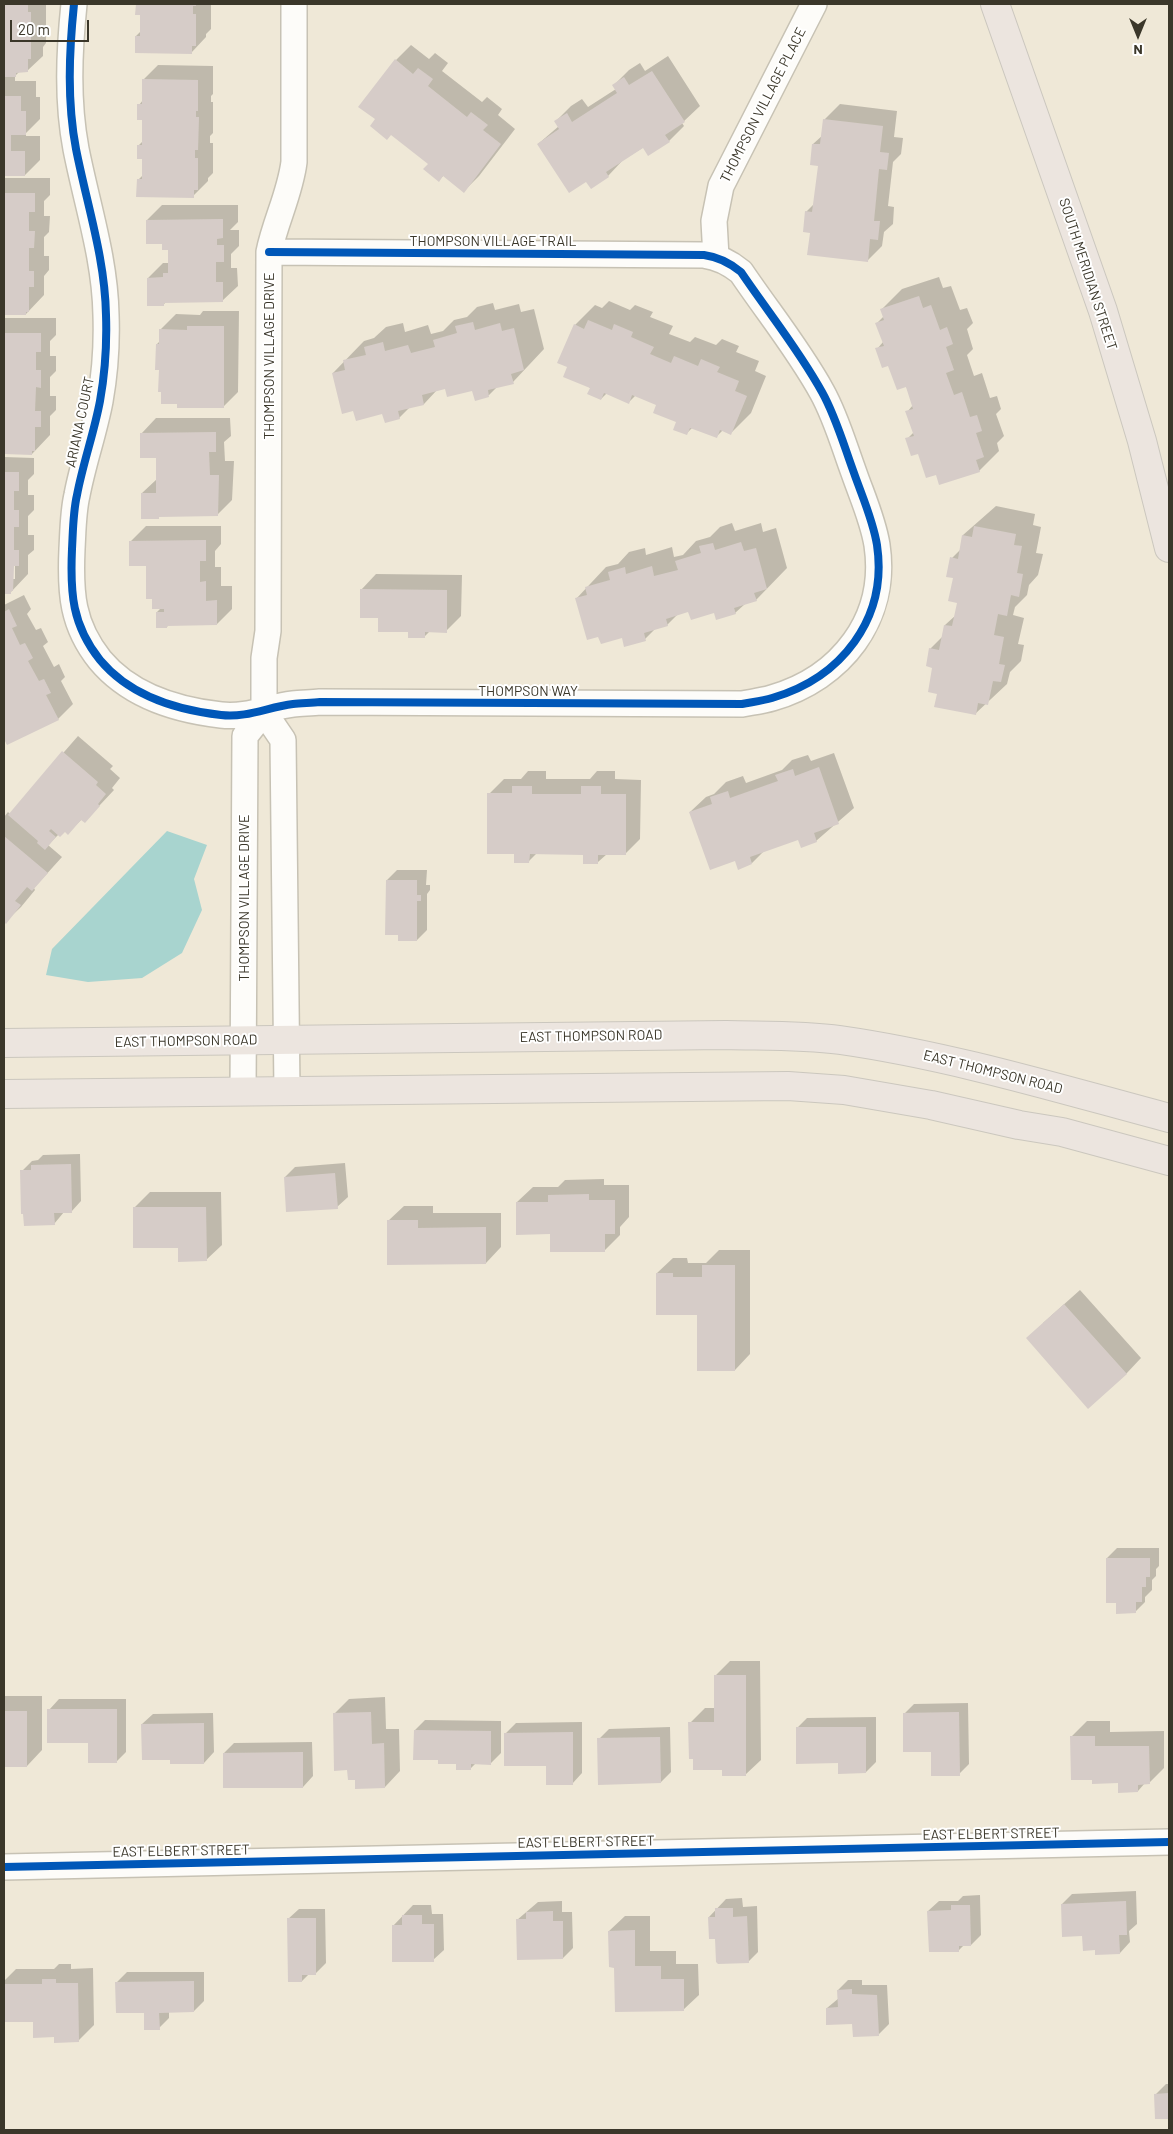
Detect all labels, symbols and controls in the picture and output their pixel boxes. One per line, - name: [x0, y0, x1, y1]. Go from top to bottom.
- scale bar: [12, 10, 91, 42]
- north arrow: [1113, 10, 1163, 60]
- text: 20 m: [18, 20, 50, 38]
- street label: THOMPSON VILLAGE PLACE: [716, 25, 810, 185]
- text: N: [1133, 42, 1143, 59]
- street label: SOUTH MERIDIAN STREET: [1055, 196, 1121, 352]
- street label: THOMPSON VILLAGE TRAIL: [410, 233, 576, 249]
- street label: THOMPSON VILLAGE DRIVE: [261, 272, 277, 440]
- street label: ARIANA COURT: [62, 375, 98, 469]
- street label: THOMPSON WAY: [478, 683, 578, 699]
- street label: THOMPSON VILLAGE DRIVE: [236, 814, 252, 982]
- street label: EAST THOMPSON ROAD: [519, 1026, 663, 1046]
- street label: EAST THOMPSON ROAD: [114, 1031, 258, 1051]
- street label: EAST THOMPSON ROAD: [922, 1047, 1064, 1097]
- street label: EAST ELBERT STREET: [922, 1824, 1060, 1844]
- street label: EAST ELBERT STREET: [517, 1832, 655, 1852]
- street label: EAST ELBERT STREET: [112, 1841, 250, 1861]

